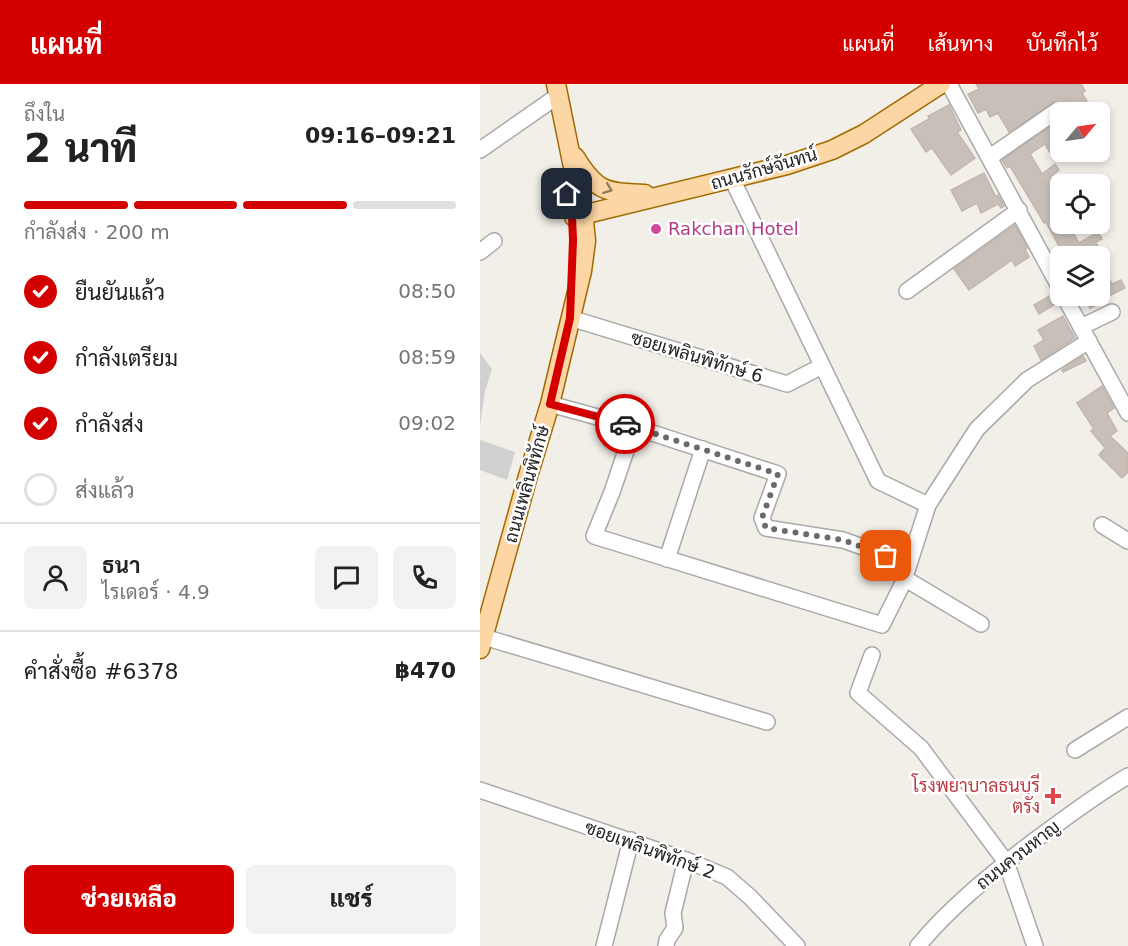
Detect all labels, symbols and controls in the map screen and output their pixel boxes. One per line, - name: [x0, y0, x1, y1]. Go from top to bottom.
- text: แผนที่: [30, 28, 103, 61]
- text: แผนที่: [842, 32, 895, 56]
- text: เส้นทาง: [928, 32, 993, 56]
- text: บันทึกไว้: [1026, 32, 1098, 56]
- text: ถึงใน: [24, 102, 65, 126]
- north arrow: [1050, 102, 1110, 162]
- map controls: [1050, 102, 1110, 306]
- text: 09:16–09:21: [305, 123, 456, 148]
- text: 2 นาที: [24, 126, 137, 171]
- street label: ถนนรักษ์จันทน์: [708, 141, 819, 194]
- pin: [541, 168, 592, 219]
- button: locate: [1050, 174, 1110, 234]
- icon: home: [550, 177, 583, 210]
- one-way arrow: [601, 182, 612, 194]
- place label: Rakchan Hotel: [668, 218, 799, 239]
- text: กำลังส่ง · 200 m: [24, 220, 170, 244]
- marker: Rakchan Hotel: [649, 222, 663, 236]
- button: layers: [1050, 246, 1110, 306]
- icon: check: [24, 275, 57, 308]
- text: 08:50: [398, 279, 456, 303]
- text: ยืนยันแล้ว: [75, 280, 165, 305]
- street label: ซอยเพลินพิทักษ์ 6: [629, 325, 766, 387]
- icon: check: [24, 341, 57, 374]
- text: 08:59: [398, 345, 456, 369]
- text: กำลังเตรียม: [75, 346, 178, 371]
- courier: [595, 394, 655, 454]
- icon: check: [24, 407, 57, 440]
- icon: car: [609, 408, 642, 441]
- text: 09:02: [398, 411, 456, 435]
- text: กำลังส่ง: [75, 412, 144, 437]
- street label: ถนนเพลินพิทักษ์: [498, 421, 554, 545]
- text: ส่งแล้ว: [75, 478, 135, 503]
- pin: [860, 530, 911, 581]
- icon: bag: [869, 539, 902, 572]
- button: person: [24, 546, 87, 609]
- button: chat: [315, 546, 378, 609]
- button: phone: [393, 546, 456, 609]
- text: ธนา: [102, 553, 140, 578]
- text: ไรเดอร์ · 4.9: [102, 580, 210, 604]
- text: ฿470: [395, 658, 456, 683]
- text: คำสั่งซื้อ #6378: [24, 659, 179, 684]
- place label: โรงพยาบาลธนบุรี ตรัง: [911, 773, 1040, 817]
- marker: โรงพยาบาลธนบุรี ตรัง: [1044, 787, 1062, 805]
- street label: ซอยเพลินพิทักษ์ 2: [582, 814, 719, 883]
- street label: ถนนควนหาญ: [972, 816, 1064, 894]
- button: ช่วยเหลือ: [24, 865, 234, 934]
- button: แชร์: [246, 865, 456, 934]

